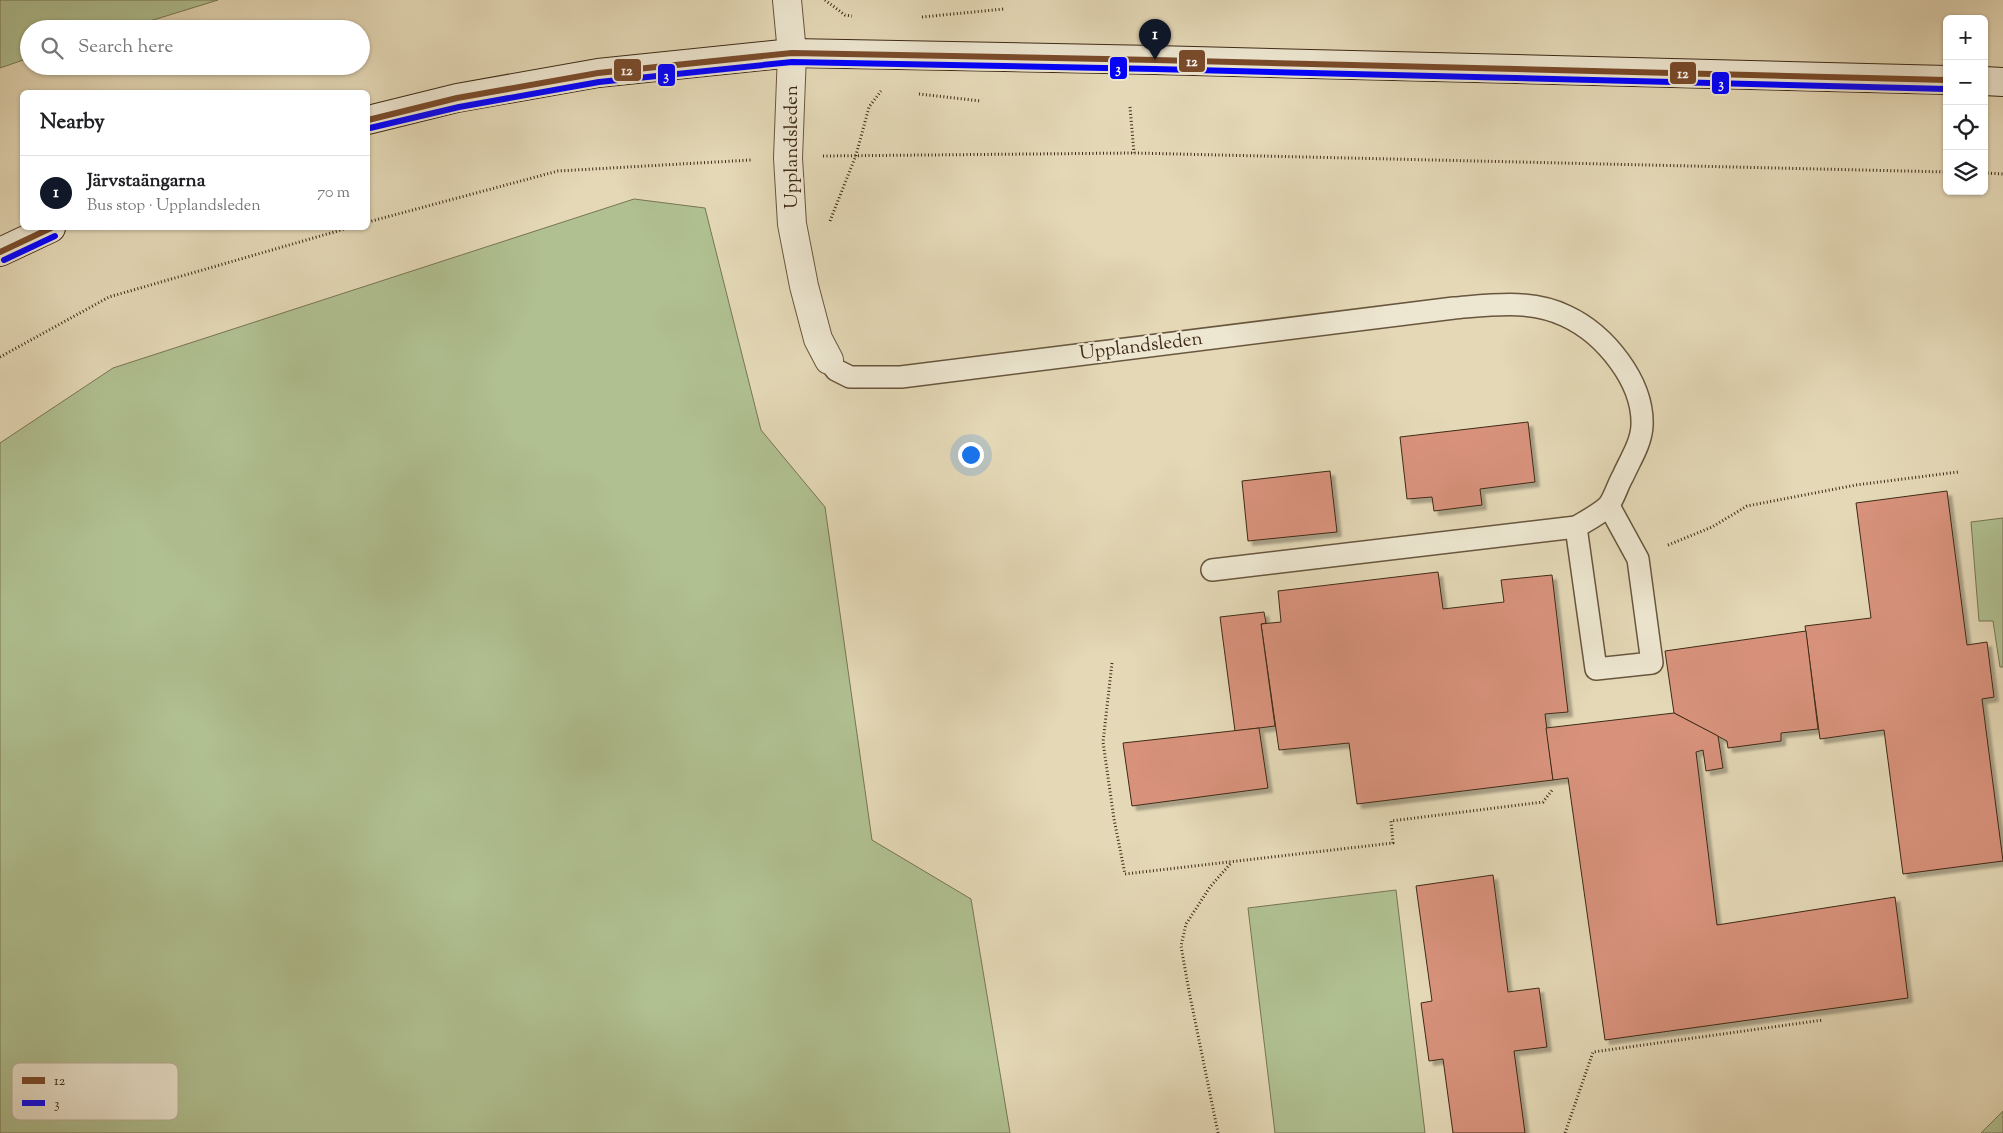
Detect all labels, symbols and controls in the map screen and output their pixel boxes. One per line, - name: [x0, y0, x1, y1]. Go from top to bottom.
- map controls: [1943, 15, 1988, 195]
- button: +: [1943, 15, 1988, 60]
- pin: 1: [1139, 19, 1171, 60]
- search box: [20, 20, 370, 75]
- icon: search: [38, 34, 66, 62]
- text: Search here: [78, 34, 173, 61]
- line badge: 12: [1178, 49, 1206, 73]
- text: 12: [1186, 53, 1198, 73]
- line badge: 3: [1109, 56, 1128, 80]
- line badge: 12: [613, 58, 642, 82]
- text: 3: [1115, 60, 1121, 80]
- button: −: [1943, 60, 1988, 105]
- line badge: 12: [1669, 61, 1697, 85]
- text: 12: [621, 62, 633, 82]
- line badge: 3: [657, 63, 676, 87]
- text: 12: [1677, 65, 1689, 85]
- text: 3: [663, 67, 669, 87]
- line badge: 3: [1711, 71, 1730, 95]
- text: 3: [1718, 75, 1724, 95]
- street label: Upplandsleden: [779, 85, 806, 209]
- button: locate: [1943, 105, 1988, 150]
- text: Nearby: [40, 108, 105, 138]
- button: layers: [1943, 150, 1988, 195]
- text: Järvstaängarna: [87, 168, 205, 195]
- text: 1: [53, 182, 59, 205]
- text: 70 m: [317, 182, 350, 205]
- text: Bus stop · Upplandsleden: [87, 195, 261, 218]
- street label: Upplandsleden: [1078, 326, 1204, 368]
- your location: [958, 442, 984, 468]
- legend: [12, 1063, 178, 1120]
- text: 12: [54, 1072, 66, 1092]
- text: 3: [54, 1095, 60, 1115]

